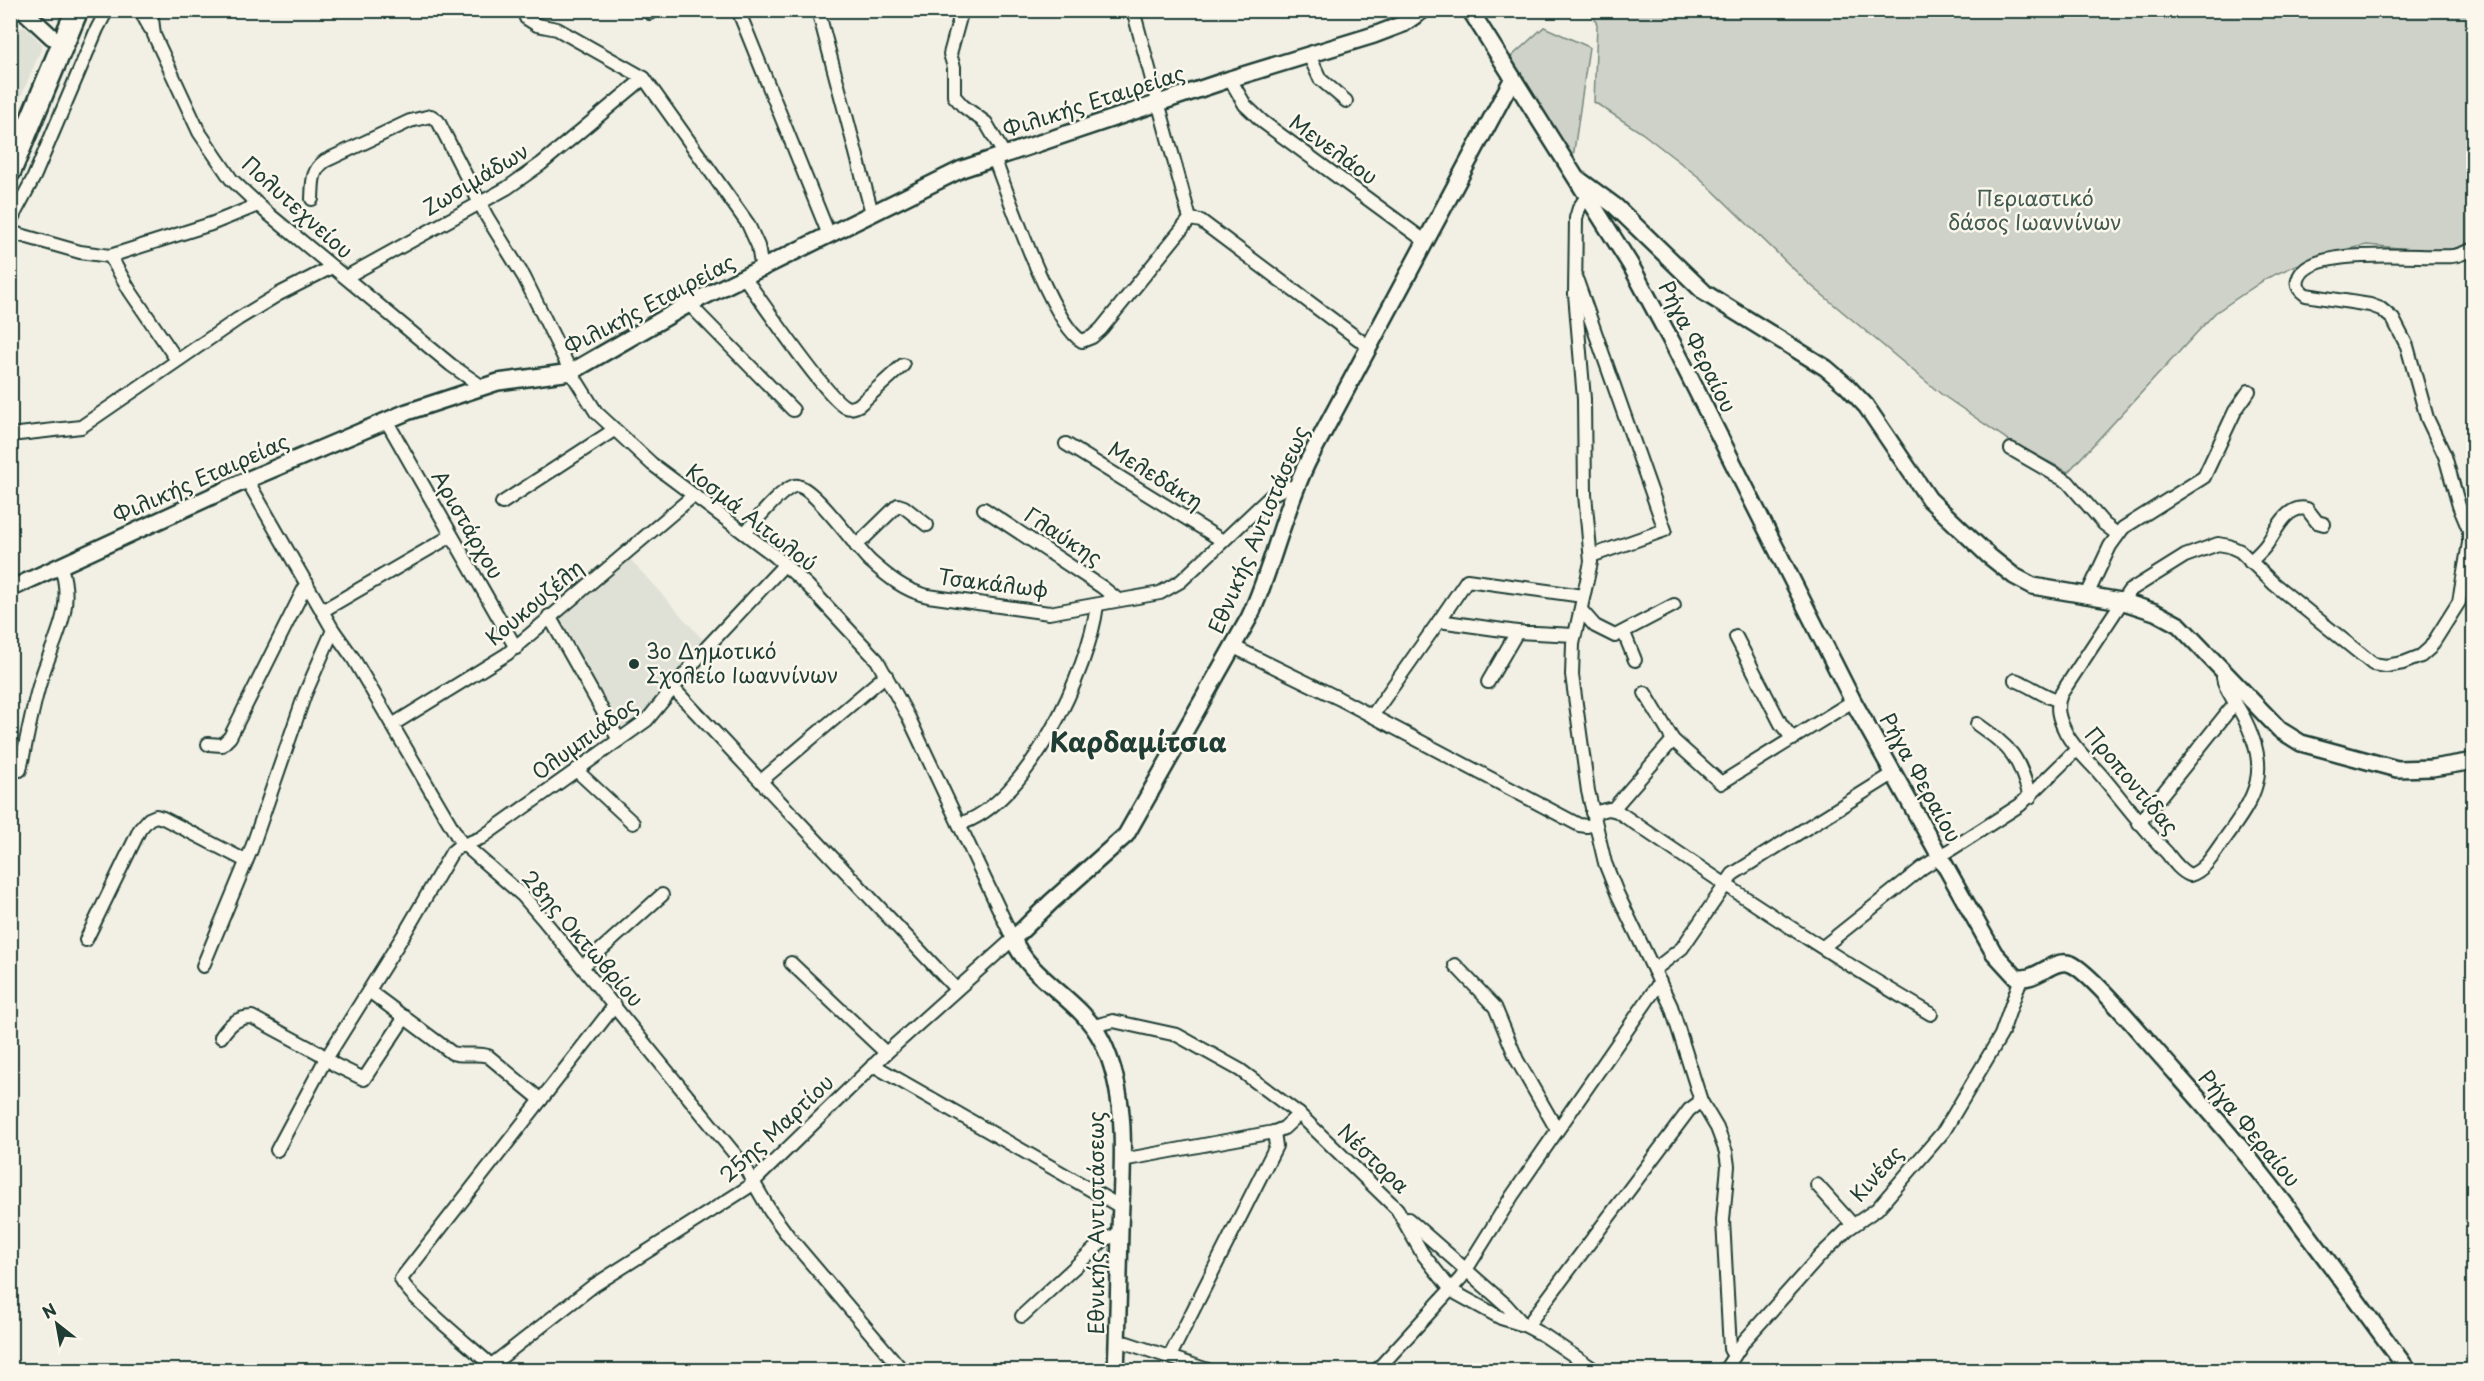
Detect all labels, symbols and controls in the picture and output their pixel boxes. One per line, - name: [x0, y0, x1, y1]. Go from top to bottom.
- street label: Φιλικής Εταιρείας: [998, 56, 1189, 145]
- street label: Μενελάου: [1283, 105, 1385, 191]
- street label: Ζωσιμάδων: [416, 134, 534, 223]
- street label: Πολυτεχνείου: [236, 148, 361, 265]
- park label: Περιαστικό δάσος Ιωαννίνων: [1948, 181, 2122, 237]
- street label: Φιλικής Εταιρείας: [558, 245, 740, 362]
- street label: Ρήγα Φεραίου: [1652, 275, 1746, 418]
- street label: Εθνικής Αντιστάσεως: [1199, 420, 1316, 638]
- street label: Φιλικής Εταιρείας: [107, 424, 293, 530]
- street label: Μελεδάκη: [1102, 432, 1210, 516]
- street label: Κοσμά Αιτωλού: [680, 455, 825, 578]
- street label: Αριστάρχου: [425, 464, 513, 584]
- street label: Γλαύκης: [1019, 498, 1109, 573]
- street label: Κουκουζέλη: [478, 551, 590, 652]
- street label: Τσακάλωφ: [936, 559, 1050, 605]
- place label: 3ο Δημοτικό Σχολείο Ιωαννίνων: [646, 634, 839, 690]
- marker: 3ο Δημοτικό Σχολείο Ιωαννίνων: [627, 657, 641, 671]
- street label: Ολυμπιάδος: [524, 688, 643, 787]
- street label: Ρήγα Φεραίου: [1873, 706, 1971, 848]
- street label: Προποντίδας: [2078, 719, 2187, 841]
- district label: Καρδαμίτσια: [1049, 720, 1227, 761]
- street label: 28ης Οκτωβρίου: [515, 862, 652, 1013]
- street label: Ρήγα Φεραίου: [2192, 1062, 2309, 1193]
- street label: 25ης Μαρτίου: [711, 1066, 840, 1189]
- street label: Εθνικής Αντιστάσεως: [1079, 1111, 1111, 1335]
- street label: Νέστορα: [1331, 1115, 1418, 1200]
- street label: Κινέας: [1841, 1137, 1910, 1208]
- north arrow: [27, 1294, 87, 1354]
- text: N: [37, 1297, 60, 1324]

